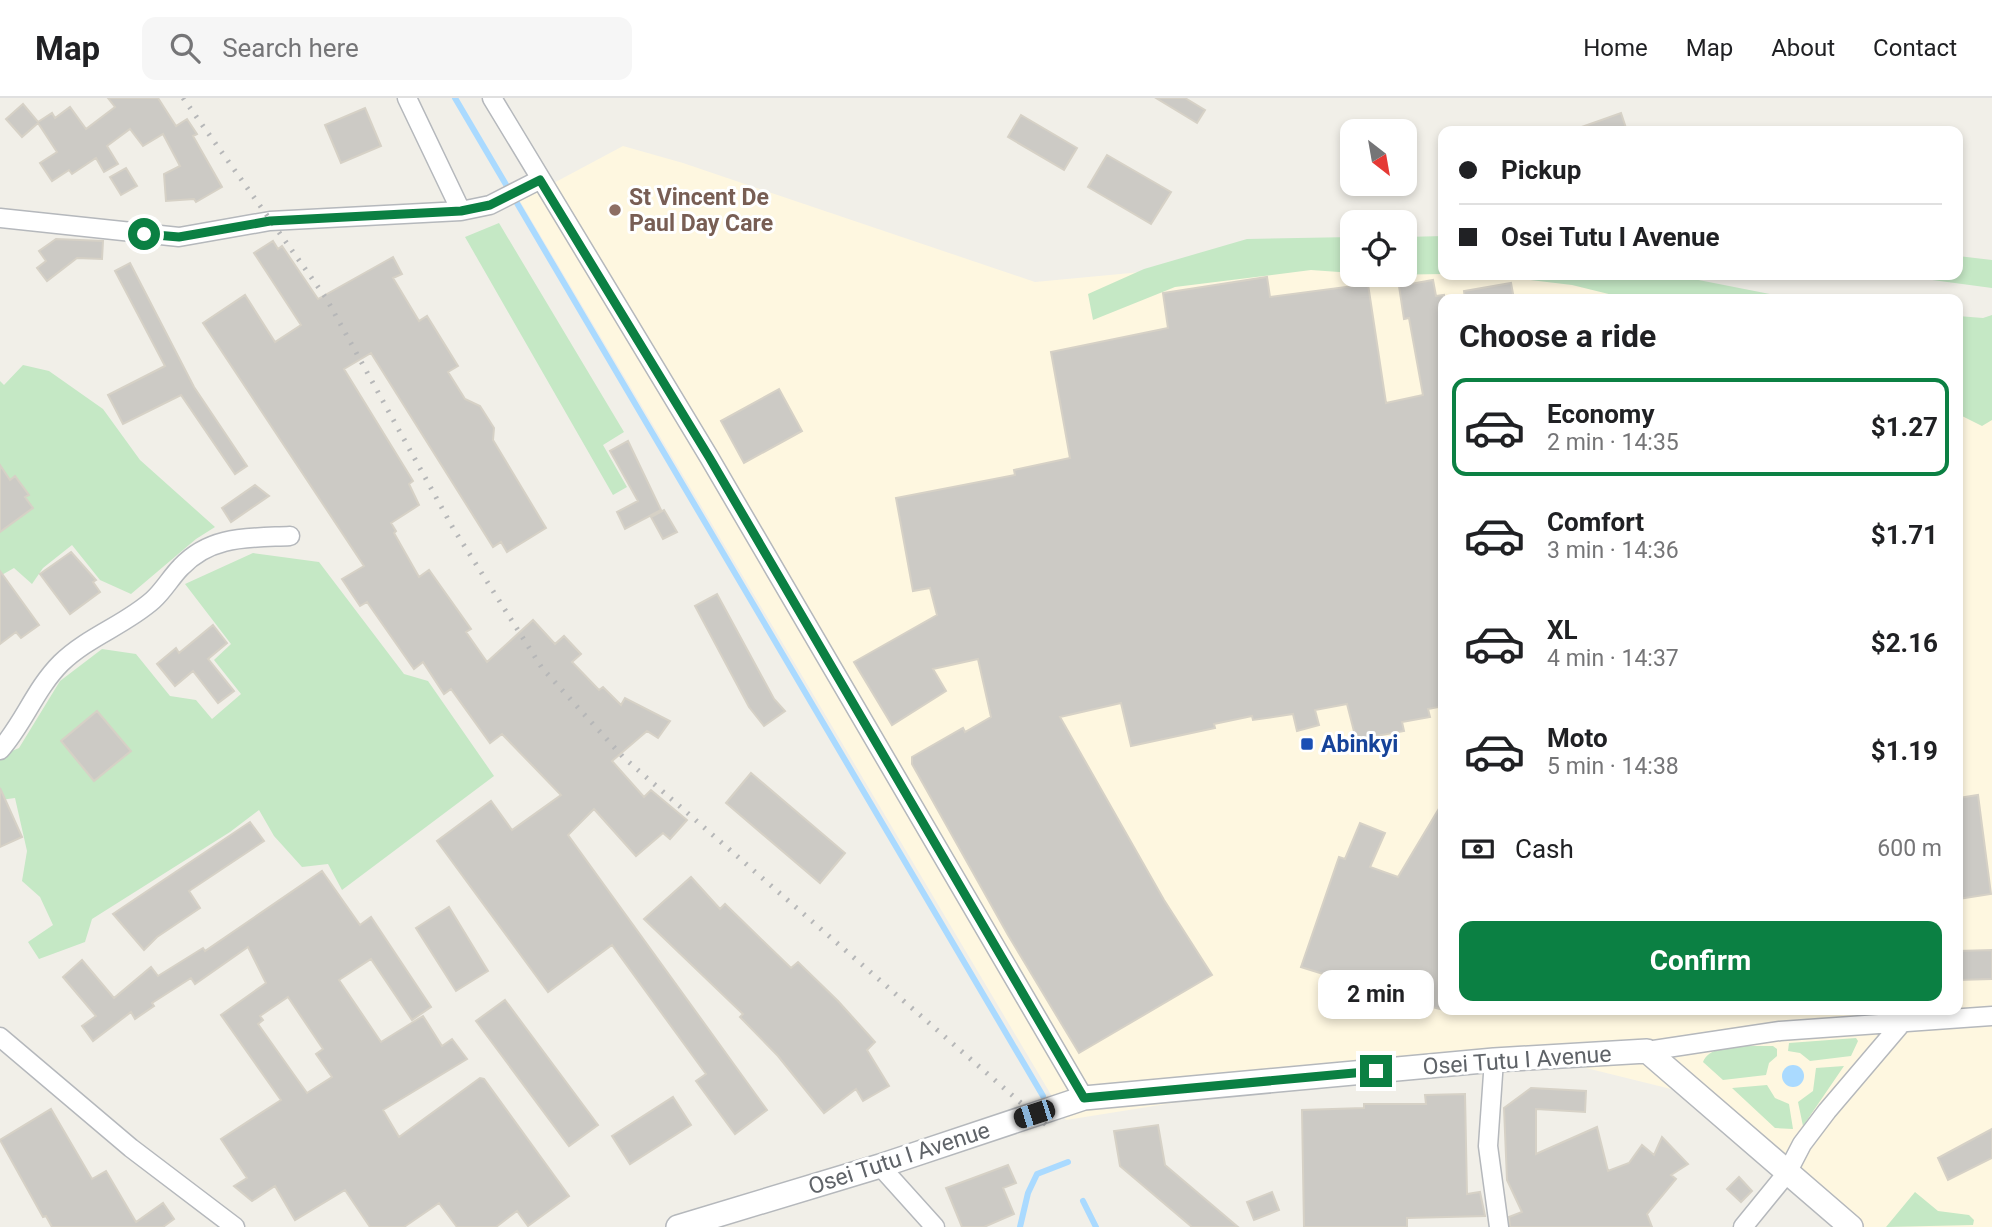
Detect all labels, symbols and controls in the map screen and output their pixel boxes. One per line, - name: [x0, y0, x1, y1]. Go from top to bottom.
- search box: [142, 17, 632, 80]
- text: Map: [35, 29, 100, 68]
- icon: search: [166, 29, 204, 67]
- text: Search here: [222, 33, 359, 63]
- text: Home: [1583, 34, 1648, 62]
- text: Map: [1686, 34, 1733, 62]
- text: About: [1771, 34, 1835, 62]
- text: Contact: [1873, 34, 1957, 62]
- north arrow: [1340, 119, 1418, 196]
- map controls: [1340, 119, 1417, 287]
- text: Pickup: [1501, 155, 1581, 185]
- place label: St Vincent De Paul Day Care: [629, 184, 773, 237]
- marker: St Vincent De Paul Day Care: [607, 202, 623, 218]
- button: locate: [1340, 210, 1417, 287]
- route start: [128, 218, 160, 250]
- text: Osei Tutu I Avenue: [1501, 222, 1720, 252]
- text: Choose a ride: [1459, 317, 1656, 355]
- icon: car: [1463, 396, 1526, 459]
- text: Economy: [1547, 399, 1654, 429]
- text: $1.27: [1871, 412, 1938, 442]
- text: 2 min · 14:35: [1547, 429, 1679, 456]
- icon: car: [1463, 504, 1526, 567]
- text: Comfort: [1547, 507, 1644, 537]
- text: $1.71: [1871, 520, 1938, 550]
- text: 3 min · 14:36: [1547, 537, 1679, 564]
- icon: car: [1463, 612, 1526, 675]
- text: XL: [1547, 615, 1578, 645]
- text: $2.16: [1871, 628, 1938, 658]
- text: 4 min · 14:37: [1547, 645, 1679, 672]
- icon: car: [1463, 720, 1526, 783]
- text: Moto: [1547, 723, 1608, 753]
- place label: Abinkyi: [1321, 731, 1398, 758]
- marker: Abinkyi: [1299, 736, 1315, 752]
- text: $1.19: [1871, 736, 1938, 766]
- text: 5 min · 14:38: [1547, 753, 1679, 780]
- icon: cash: [1459, 830, 1497, 868]
- text: Cash: [1515, 834, 1574, 864]
- text: 600 m: [1877, 835, 1942, 862]
- button: Confirm: [1459, 921, 1942, 1001]
- callout: 2 min: [1318, 970, 1434, 1018]
- text: 2 min: [1347, 981, 1405, 1008]
- street label: Osei Tutu I Avenue: [1422, 1040, 1612, 1081]
- route end: [1360, 1055, 1392, 1087]
- car: [1011, 1098, 1058, 1130]
- street label: Osei Tutu I Avenue: [805, 1116, 993, 1201]

